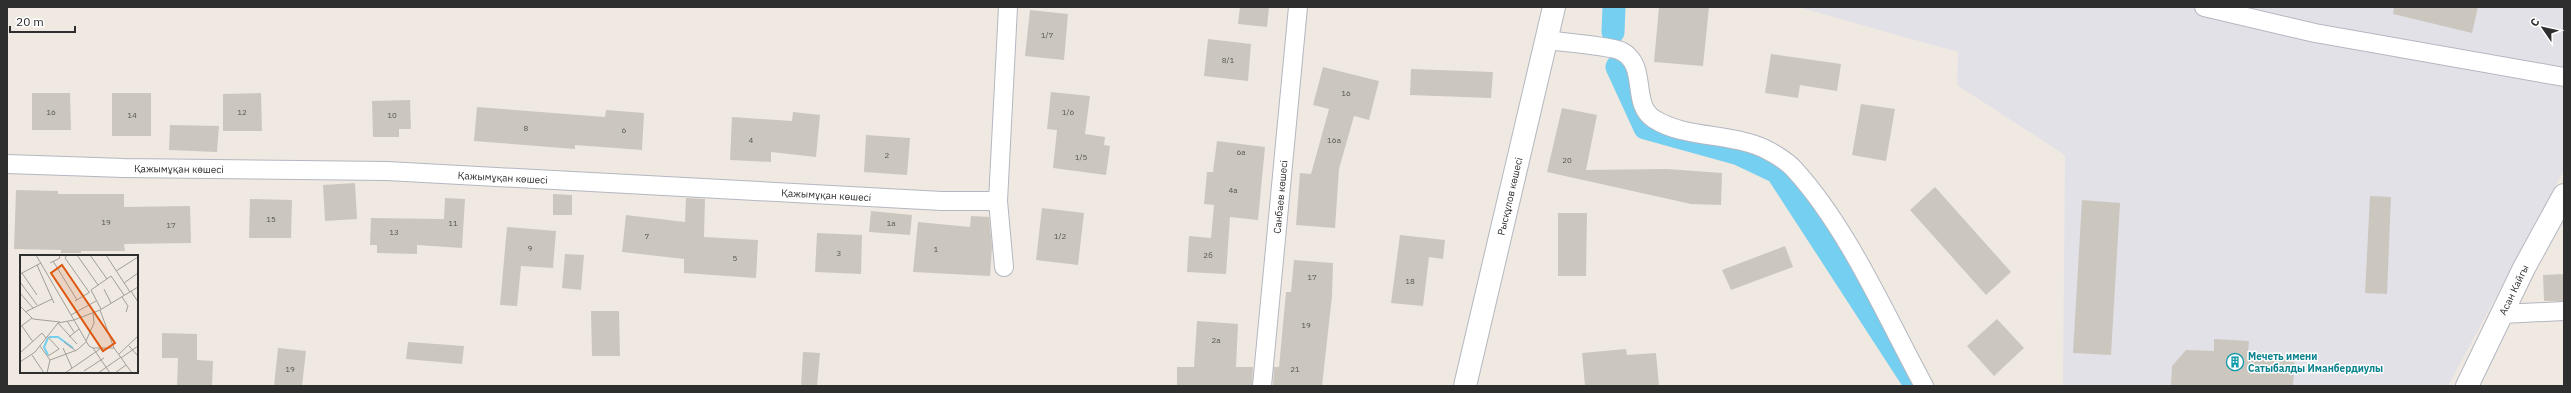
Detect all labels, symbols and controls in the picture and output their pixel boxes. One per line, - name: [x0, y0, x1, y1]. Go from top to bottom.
- scale bar: [10, 8, 75, 34]
- north arrow: [2523, 8, 2563, 48]
- text: 20 m: [16, 14, 44, 29]
- text: С: [2527, 16, 2543, 29]
- house number: 1/7: [1041, 30, 1054, 40]
- house number: 8/1: [1222, 55, 1235, 65]
- house number: 16: [1341, 88, 1351, 98]
- house number: 16: [46, 107, 56, 117]
- house number: 12: [237, 107, 247, 117]
- house number: 1/6: [1062, 107, 1075, 117]
- house number: 14: [127, 110, 137, 120]
- house number: 10: [387, 110, 397, 120]
- house number: 8: [524, 123, 529, 133]
- house number: 6: [622, 125, 627, 135]
- house number: 4: [749, 135, 754, 145]
- house number: 16а: [1327, 135, 1342, 145]
- house number: 6а: [1236, 147, 1246, 157]
- house number: 2: [885, 150, 890, 160]
- house number: 1/5: [1075, 152, 1088, 162]
- house number: 20: [1562, 155, 1572, 165]
- street label: Рысқұлов көшесі: [1495, 156, 1526, 237]
- street label: Санбаев көшесі: [1271, 160, 1290, 234]
- street label: Қажымұқан көшесі: [134, 162, 224, 176]
- street label: Қажымұқан көшесі: [457, 169, 548, 187]
- house number: 4а: [1228, 185, 1238, 195]
- street label: Қажымұқан көшесі: [781, 186, 872, 204]
- house number: 15: [266, 214, 276, 224]
- house number: 19: [101, 217, 111, 227]
- house number: 11: [448, 218, 458, 228]
- house number: 1а: [886, 218, 896, 228]
- house number: 17: [166, 220, 176, 230]
- house number: 13: [389, 227, 399, 237]
- house number: 7: [645, 231, 650, 241]
- house number: 1/2: [1054, 231, 1067, 241]
- house number: 9: [528, 243, 533, 253]
- house number: 1: [934, 244, 939, 254]
- house number: 3: [837, 248, 842, 258]
- house number: 2б: [1203, 250, 1213, 260]
- house number: 5: [733, 253, 738, 263]
- inset map: [20, 255, 138, 373]
- street label: Асан Кайгы: [2496, 263, 2532, 317]
- house number: 17: [1307, 272, 1317, 282]
- house number: 18: [1405, 276, 1415, 286]
- house number: 19: [1301, 320, 1311, 330]
- house number: 2а: [1211, 335, 1221, 345]
- place label: Мечеть имени Сатыбалды Иманбердиулы: [2248, 350, 2383, 375]
- building icon: Мечеть имени Сатыбалды Иманбердиулы: [2225, 352, 2245, 372]
- house number: 19: [285, 364, 295, 374]
- house number: 21: [1290, 364, 1300, 374]

